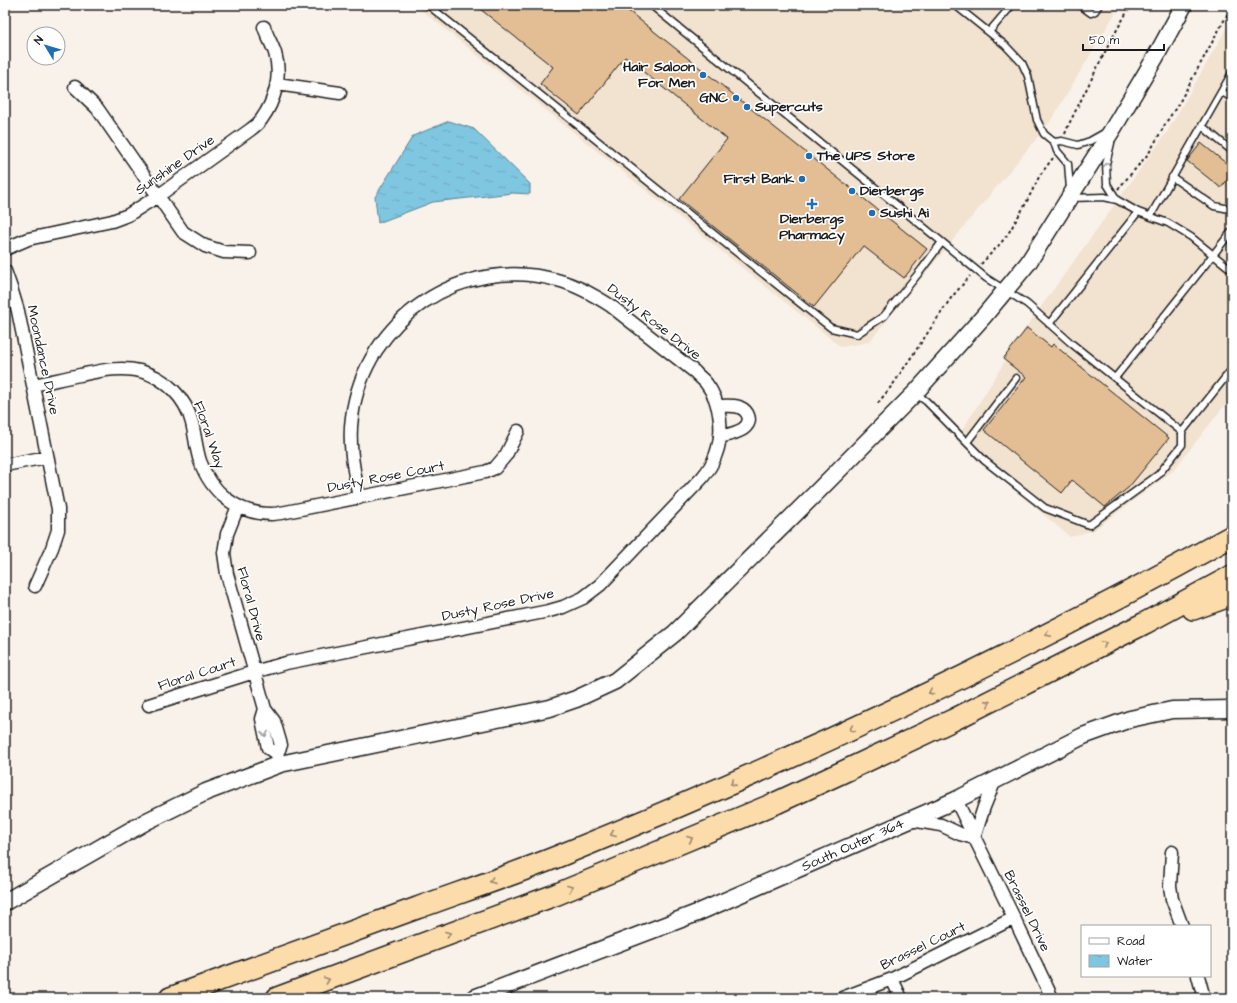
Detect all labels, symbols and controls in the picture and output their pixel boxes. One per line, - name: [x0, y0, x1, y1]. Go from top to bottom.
- north arrow: [26, 26, 66, 66]
- scale bar: [1083, 26, 1164, 52]
- text: 50 m: [1089, 32, 1120, 49]
- text: N: [30, 33, 47, 47]
- place label: Hair Saloon For Men: [623, 57, 695, 93]
- marker: Hair Saloon For Men: [698, 70, 708, 80]
- place label: GNC: [700, 88, 728, 108]
- marker: GNC: [731, 93, 741, 103]
- place label: Supercuts: [754, 97, 823, 117]
- marker: Supercuts: [742, 102, 752, 112]
- street label: Sunshine Drive: [131, 130, 219, 200]
- place label: The UPS Store: [816, 146, 915, 166]
- marker: The UPS Store: [804, 151, 814, 161]
- one-way arrow: [1103, 162, 1111, 168]
- place label: First Bank: [723, 169, 794, 189]
- marker: First Bank: [797, 174, 807, 184]
- place label: Dierbergs: [860, 181, 924, 202]
- marker: Dierbergs: [847, 186, 857, 196]
- marker: Dierbergs Pharmacy: [807, 199, 817, 209]
- place label: Sushi Ai: [879, 203, 930, 223]
- marker: Sushi Ai: [867, 208, 877, 218]
- place label: Dierbergs Pharmacy: [779, 209, 845, 245]
- street label: Dusty Rose Drive: [603, 279, 705, 365]
- street label: Moondance Drive: [22, 303, 64, 417]
- street label: Floral Way: [188, 398, 230, 472]
- street label: Dusty Rose Court: [326, 456, 446, 498]
- street label: Floral Drive: [231, 565, 271, 644]
- street label: Dusty Rose Drive: [440, 583, 556, 627]
- one-way arrow: [1045, 629, 1052, 637]
- one-way arrow: [1100, 641, 1107, 649]
- street label: Floral Court: [156, 652, 239, 696]
- one-way arrow: [928, 687, 936, 695]
- one-way arrow: [983, 700, 991, 707]
- one-way arrow: [848, 724, 856, 732]
- one-way arrow: [260, 731, 269, 737]
- one-way arrow: [730, 778, 737, 786]
- street label: South Outer 364: [798, 813, 908, 877]
- one-way arrow: [610, 829, 617, 837]
- one-way arrow: [686, 836, 694, 844]
- street label: Brassel Drive: [999, 867, 1055, 955]
- one-way arrow: [489, 876, 496, 884]
- one-way arrow: [567, 885, 574, 893]
- street label: Brassel Court: [877, 917, 969, 975]
- legend: [1081, 925, 1211, 977]
- one-way arrow: [445, 931, 452, 939]
- text: Road: [1117, 933, 1145, 950]
- text: Water: [1117, 953, 1153, 970]
- one-way arrow: [323, 976, 330, 984]

